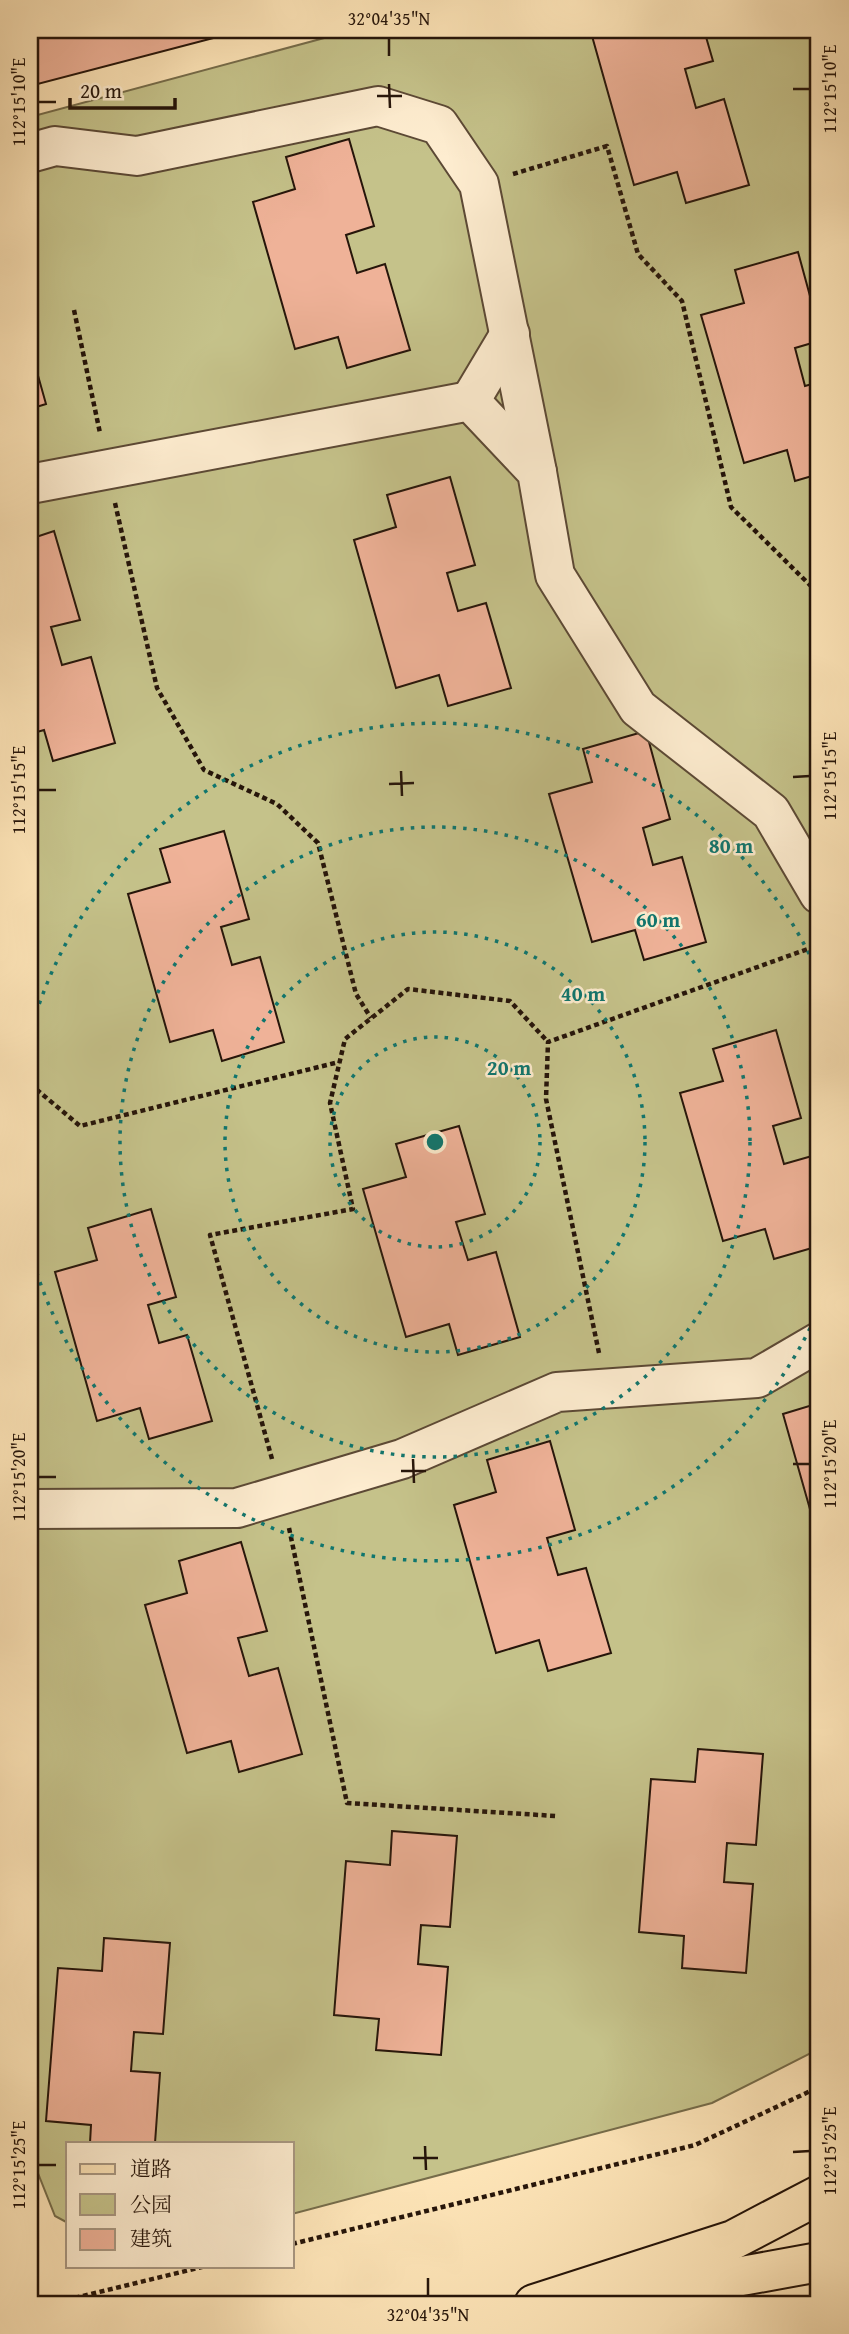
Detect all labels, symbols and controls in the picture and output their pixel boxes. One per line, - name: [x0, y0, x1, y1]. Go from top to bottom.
- text: 32°04'35"N: [348, 5, 431, 32]
- text: 112°15'10"E: [816, 45, 843, 133]
- text: 112°15'10"E: [5, 58, 32, 146]
- scale bar: [70, 66, 175, 110]
- text: 20 m: [80, 75, 122, 106]
- text: 112°15'15"E: [816, 732, 843, 820]
- text: 112°15'15"E: [5, 746, 32, 834]
- text: 80 m: [709, 830, 753, 861]
- text: 60 m: [636, 904, 680, 935]
- text: 40 m: [561, 978, 605, 1009]
- text: 20 m: [487, 1052, 531, 1083]
- centre of rings: [423, 1130, 447, 1154]
- text: 112°15'20"E: [816, 1420, 843, 1508]
- text: 112°15'20"E: [5, 1433, 32, 1521]
- text: 112°15'25"E: [816, 2107, 843, 2195]
- text: 112°15'25"E: [5, 2121, 32, 2209]
- legend: [66, 2142, 294, 2268]
- text: 道路: [130, 2153, 172, 2184]
- text: 公园: [130, 2189, 172, 2220]
- text: 建筑: [130, 2223, 172, 2254]
- text: 32°04'35"N: [387, 2301, 470, 2328]

